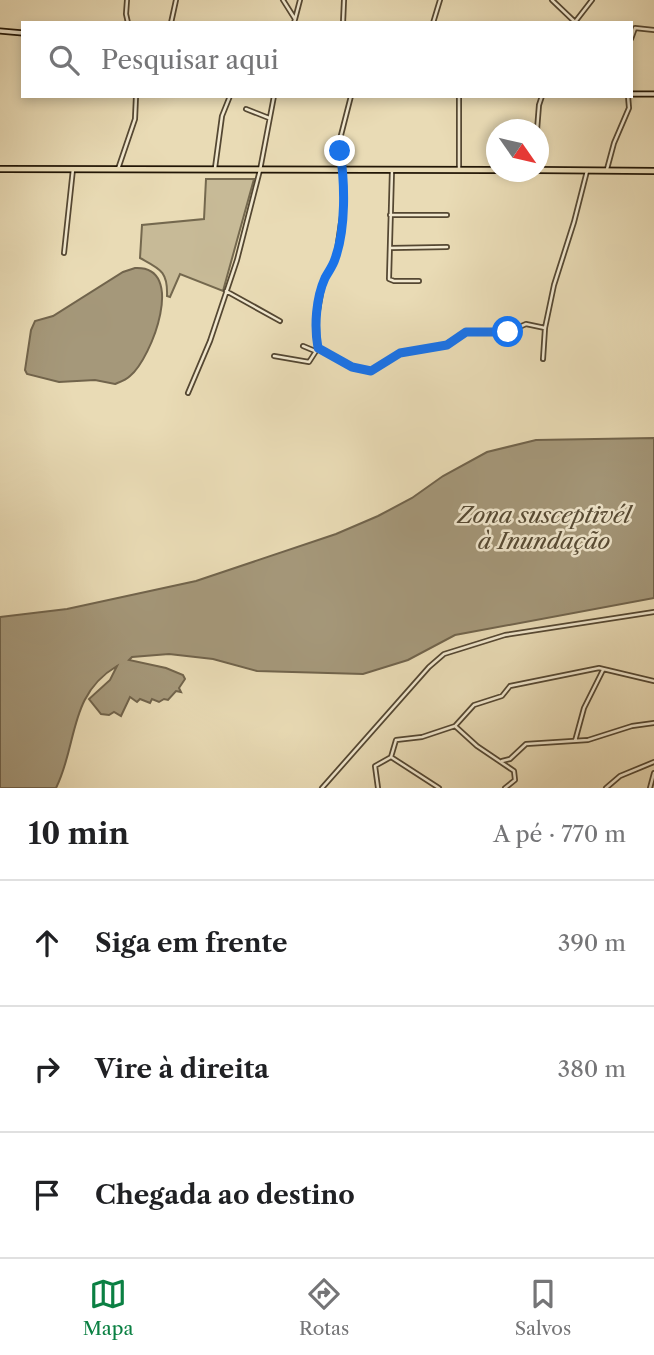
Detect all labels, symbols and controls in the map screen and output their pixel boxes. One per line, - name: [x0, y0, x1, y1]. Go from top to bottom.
- search box: [21, 21, 633, 98]
- icon: search: [45, 41, 83, 79]
- text: Pesquisar aqui: [101, 44, 279, 76]
- north arrow: [486, 119, 549, 182]
- route end: [324, 135, 355, 166]
- route start: [492, 316, 523, 347]
- water label: Zona susceptivél à Inundação: [456, 501, 634, 555]
- text: 10 min: [28, 815, 129, 852]
- text: A pé · 770 m: [493, 820, 626, 848]
- icon: ahead: [28, 924, 66, 962]
- text: Siga em frente: [95, 927, 288, 959]
- text: 390 m: [558, 929, 626, 957]
- icon: right: [28, 1050, 66, 1088]
- text: Vire à direita: [95, 1053, 269, 1085]
- text: 380 m: [558, 1055, 626, 1083]
- icon: arrive: [28, 1176, 66, 1214]
- text: Chegada ao destino: [95, 1179, 355, 1211]
- tab: Mapa: [83, 1275, 134, 1340]
- tab: Rotas: [299, 1275, 349, 1340]
- tab: Salvos: [515, 1275, 571, 1340]

